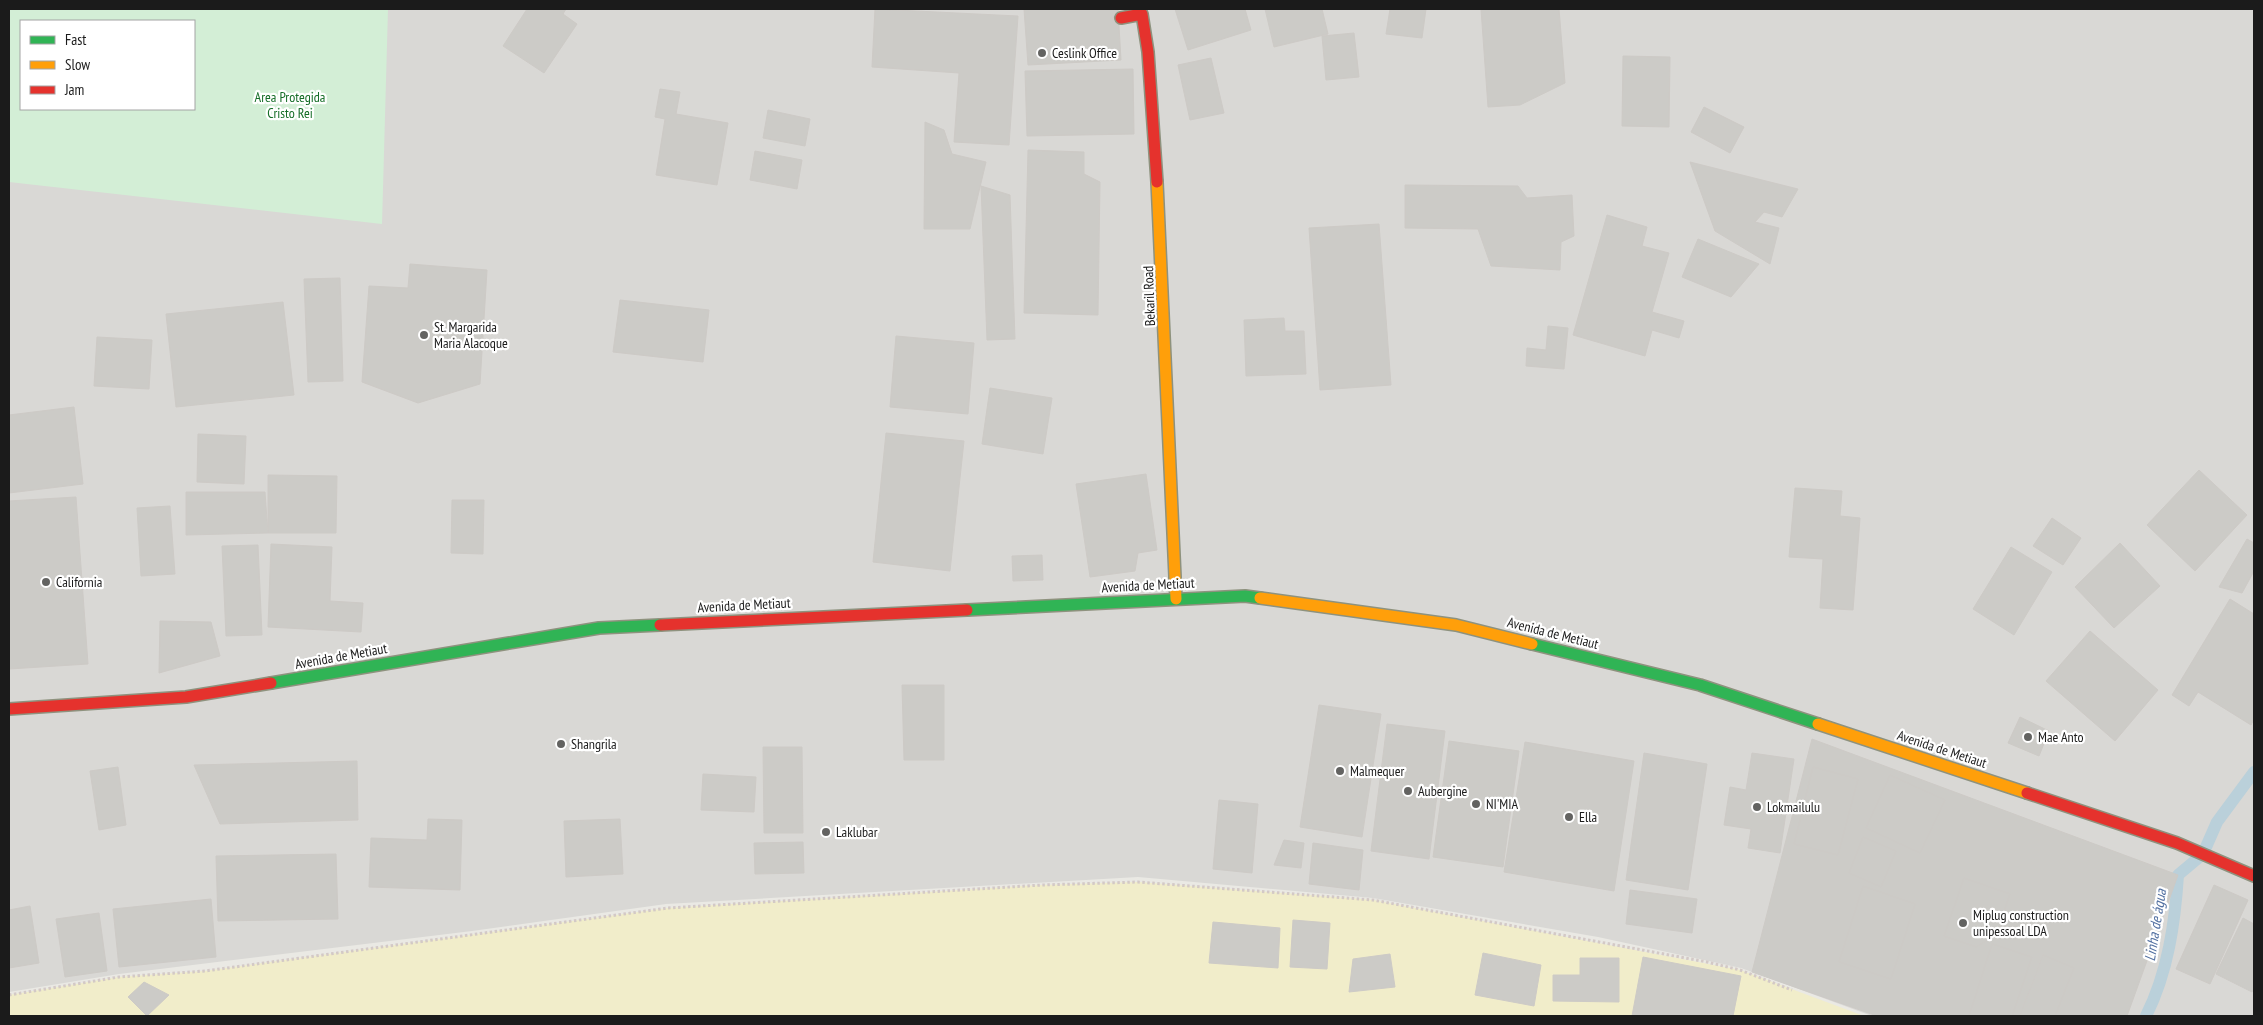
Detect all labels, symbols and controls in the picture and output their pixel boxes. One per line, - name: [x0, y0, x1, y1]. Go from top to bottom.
- legend: [20, 20, 195, 110]
- text: Fast: [65, 30, 86, 49]
- place label: Ceslink Office: [1052, 44, 1117, 62]
- marker: Ceslink Office: [1036, 47, 1048, 59]
- text: Slow: [65, 55, 90, 74]
- text: Jam: [64, 80, 84, 99]
- park label: Area Protegida Cristo Rei: [255, 88, 325, 122]
- street label: Bekaril Road: [1139, 266, 1159, 326]
- place label: St. Margarida Maria Alacoque: [434, 318, 508, 352]
- marker: St. Margarida Maria Alacoque: [418, 329, 430, 341]
- place label: California: [56, 573, 102, 591]
- street label: Avenida de Metiaut: [1101, 574, 1195, 596]
- marker: California: [40, 576, 52, 588]
- street label: Avenida de Metiaut: [697, 594, 791, 616]
- street label: Avenida de Metiaut: [1506, 613, 1601, 653]
- street label: Avenida de Metiaut: [294, 639, 389, 673]
- street label: Avenida de Metiaut: [1895, 726, 1989, 772]
- place label: Mae Anto: [2038, 728, 2083, 746]
- marker: Mae Anto: [2022, 731, 2034, 743]
- place label: Shangrila: [571, 735, 617, 753]
- marker: Shangrila: [555, 738, 567, 750]
- place label: Malmequer: [1350, 762, 1404, 780]
- marker: Malmequer: [1334, 765, 1346, 777]
- place label: Aubergine: [1418, 782, 1468, 800]
- marker: Aubergine: [1402, 785, 1414, 797]
- place label: NI'MIA: [1486, 795, 1519, 813]
- marker: NI'MIA: [1470, 798, 1482, 810]
- place label: Lokmailulu: [1767, 798, 1820, 816]
- marker: Lokmailulu: [1751, 801, 1763, 813]
- place label: Ella: [1579, 808, 1597, 826]
- marker: Ella: [1563, 811, 1575, 823]
- place label: Laklubar: [836, 823, 878, 841]
- marker: Laklubar: [820, 826, 832, 838]
- water label: Linha de água: [2140, 887, 2170, 962]
- place label: Miplug construction unipessoal LDA: [1973, 906, 2069, 940]
- marker: Miplug construction unipessoal LDA: [1957, 917, 1969, 929]

